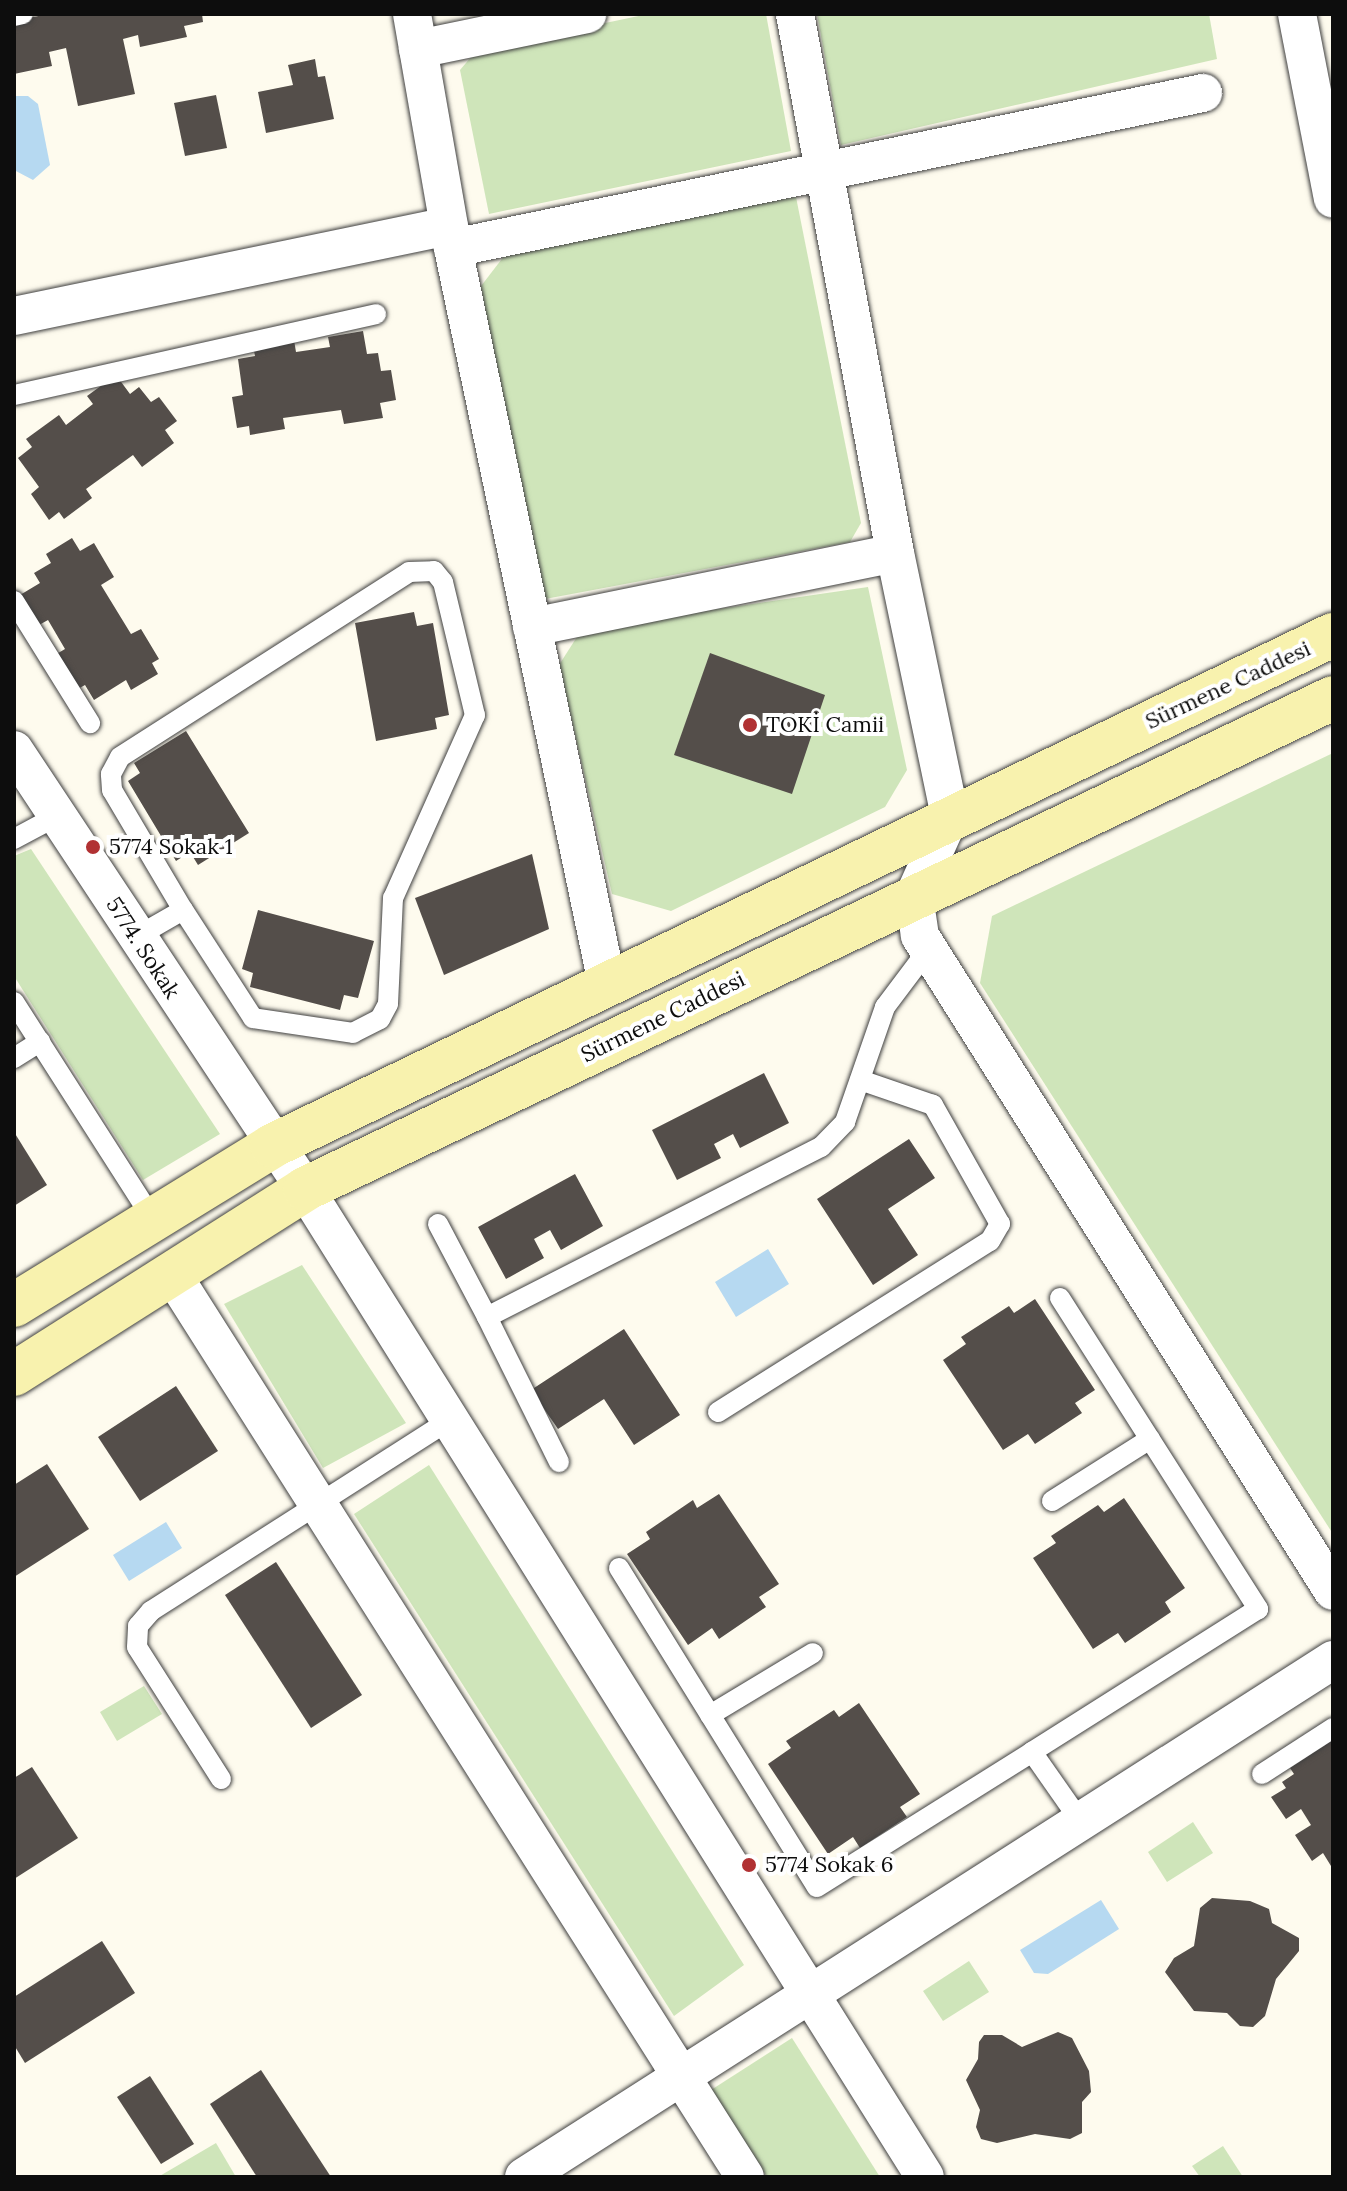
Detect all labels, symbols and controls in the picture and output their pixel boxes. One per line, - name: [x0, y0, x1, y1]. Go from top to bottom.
- street label: Sürmene Caddesi: [1141, 635, 1315, 735]
- place label: TOKİ Camii: [766, 712, 884, 738]
- marker: TOKİ Camii: [741, 716, 759, 734]
- place label: 5774 Sokak 1: [109, 834, 233, 860]
- marker: 5774 Sokak 1: [84, 838, 102, 856]
- street label: 5774. Sokak: [101, 892, 185, 1004]
- street label: Sürmene Caddesi: [577, 966, 749, 1068]
- place label: 5774 Sokak 6: [765, 1852, 894, 1878]
- marker: 5774 Sokak 6: [740, 1856, 758, 1874]

